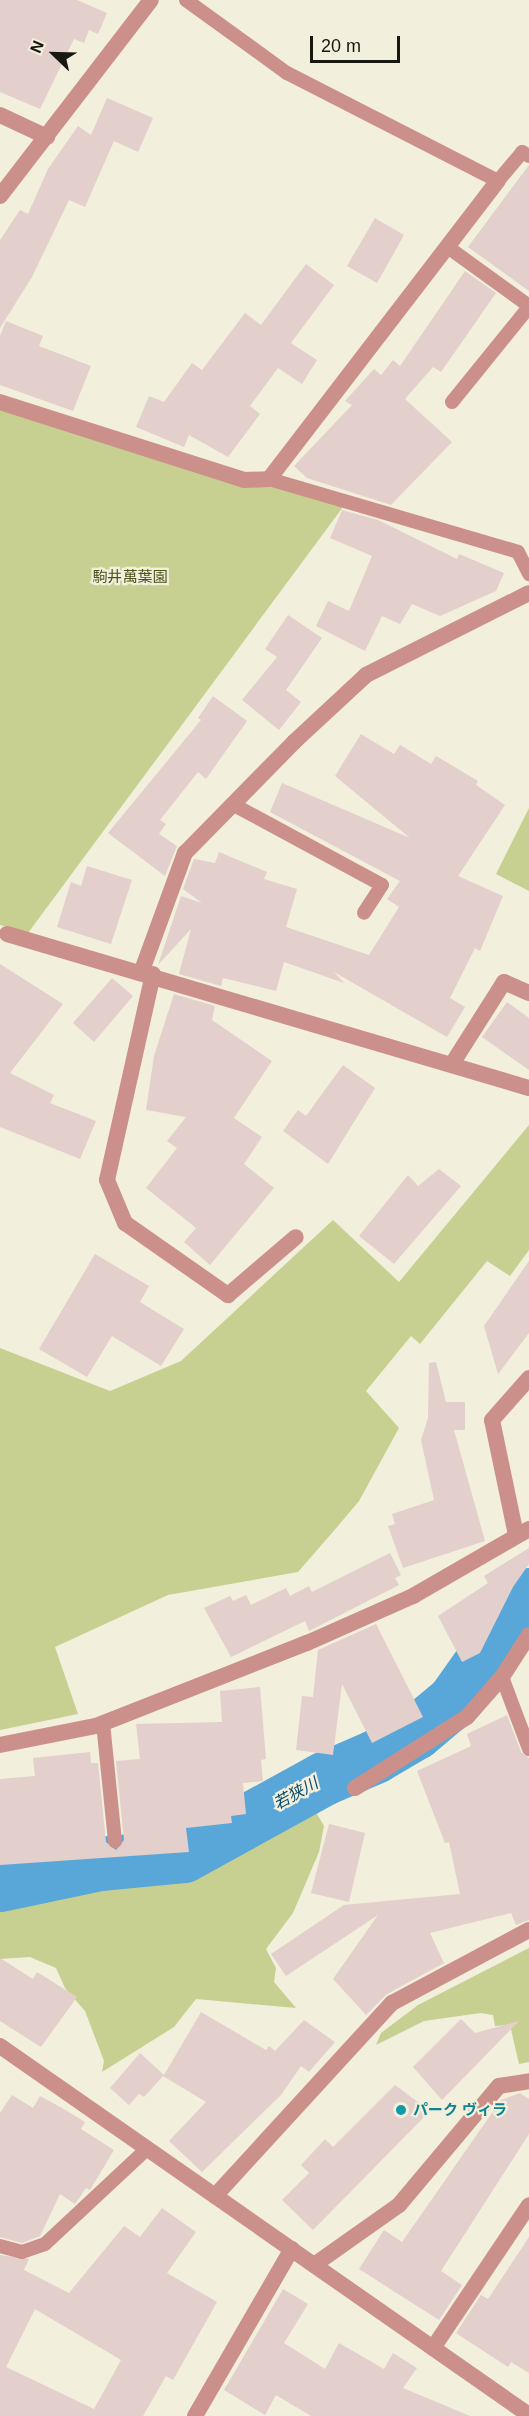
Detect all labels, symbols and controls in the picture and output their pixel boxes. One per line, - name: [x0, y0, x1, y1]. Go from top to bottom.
- north arrow: [24, 24, 84, 84]
- scale bar: [313, 24, 403, 62]
- text: 20 m: [321, 36, 361, 56]
- text: N: [27, 38, 47, 55]
- park label: 駒井萬葉園: [93, 568, 167, 586]
- water label: 若狭川: [270, 1774, 322, 1814]
- place label: パーク ヴィラ: [413, 2101, 507, 2119]
- marker: パーク ヴィラ: [394, 2103, 408, 2117]

